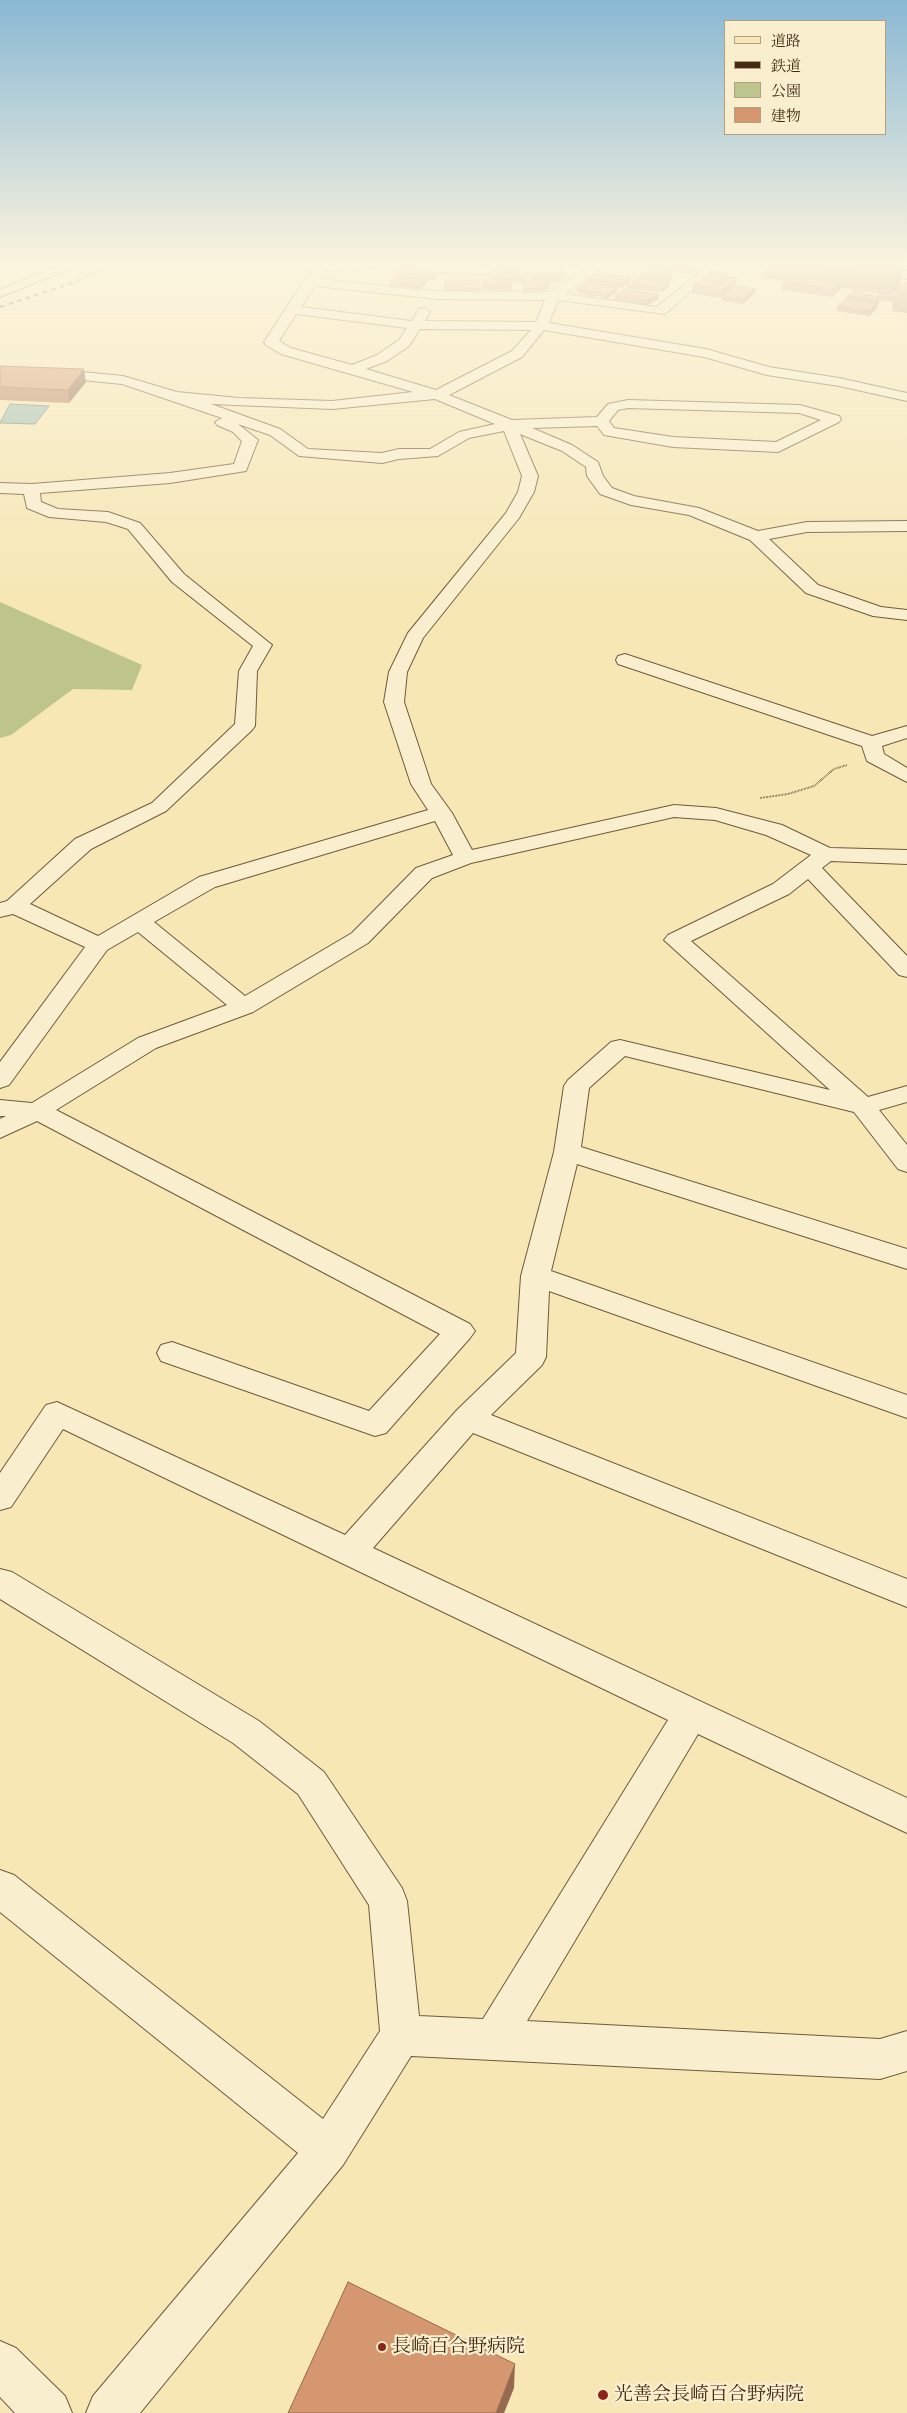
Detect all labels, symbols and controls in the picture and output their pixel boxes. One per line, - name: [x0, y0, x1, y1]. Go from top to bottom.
- legend: [724, 20, 887, 135]
- text: 道路: [771, 32, 801, 51]
- text: 鉄道: [771, 57, 801, 76]
- text: 公園: [771, 82, 801, 101]
- text: 建物: [771, 107, 801, 126]
- place label: 長崎百合野病院: [392, 2336, 525, 2358]
- marker: 長崎百合野病院: [376, 2341, 388, 2353]
- place label: 光善会長崎百合野病院: [614, 2384, 804, 2406]
- marker: 光善会長崎百合野病院: [596, 2388, 610, 2402]

